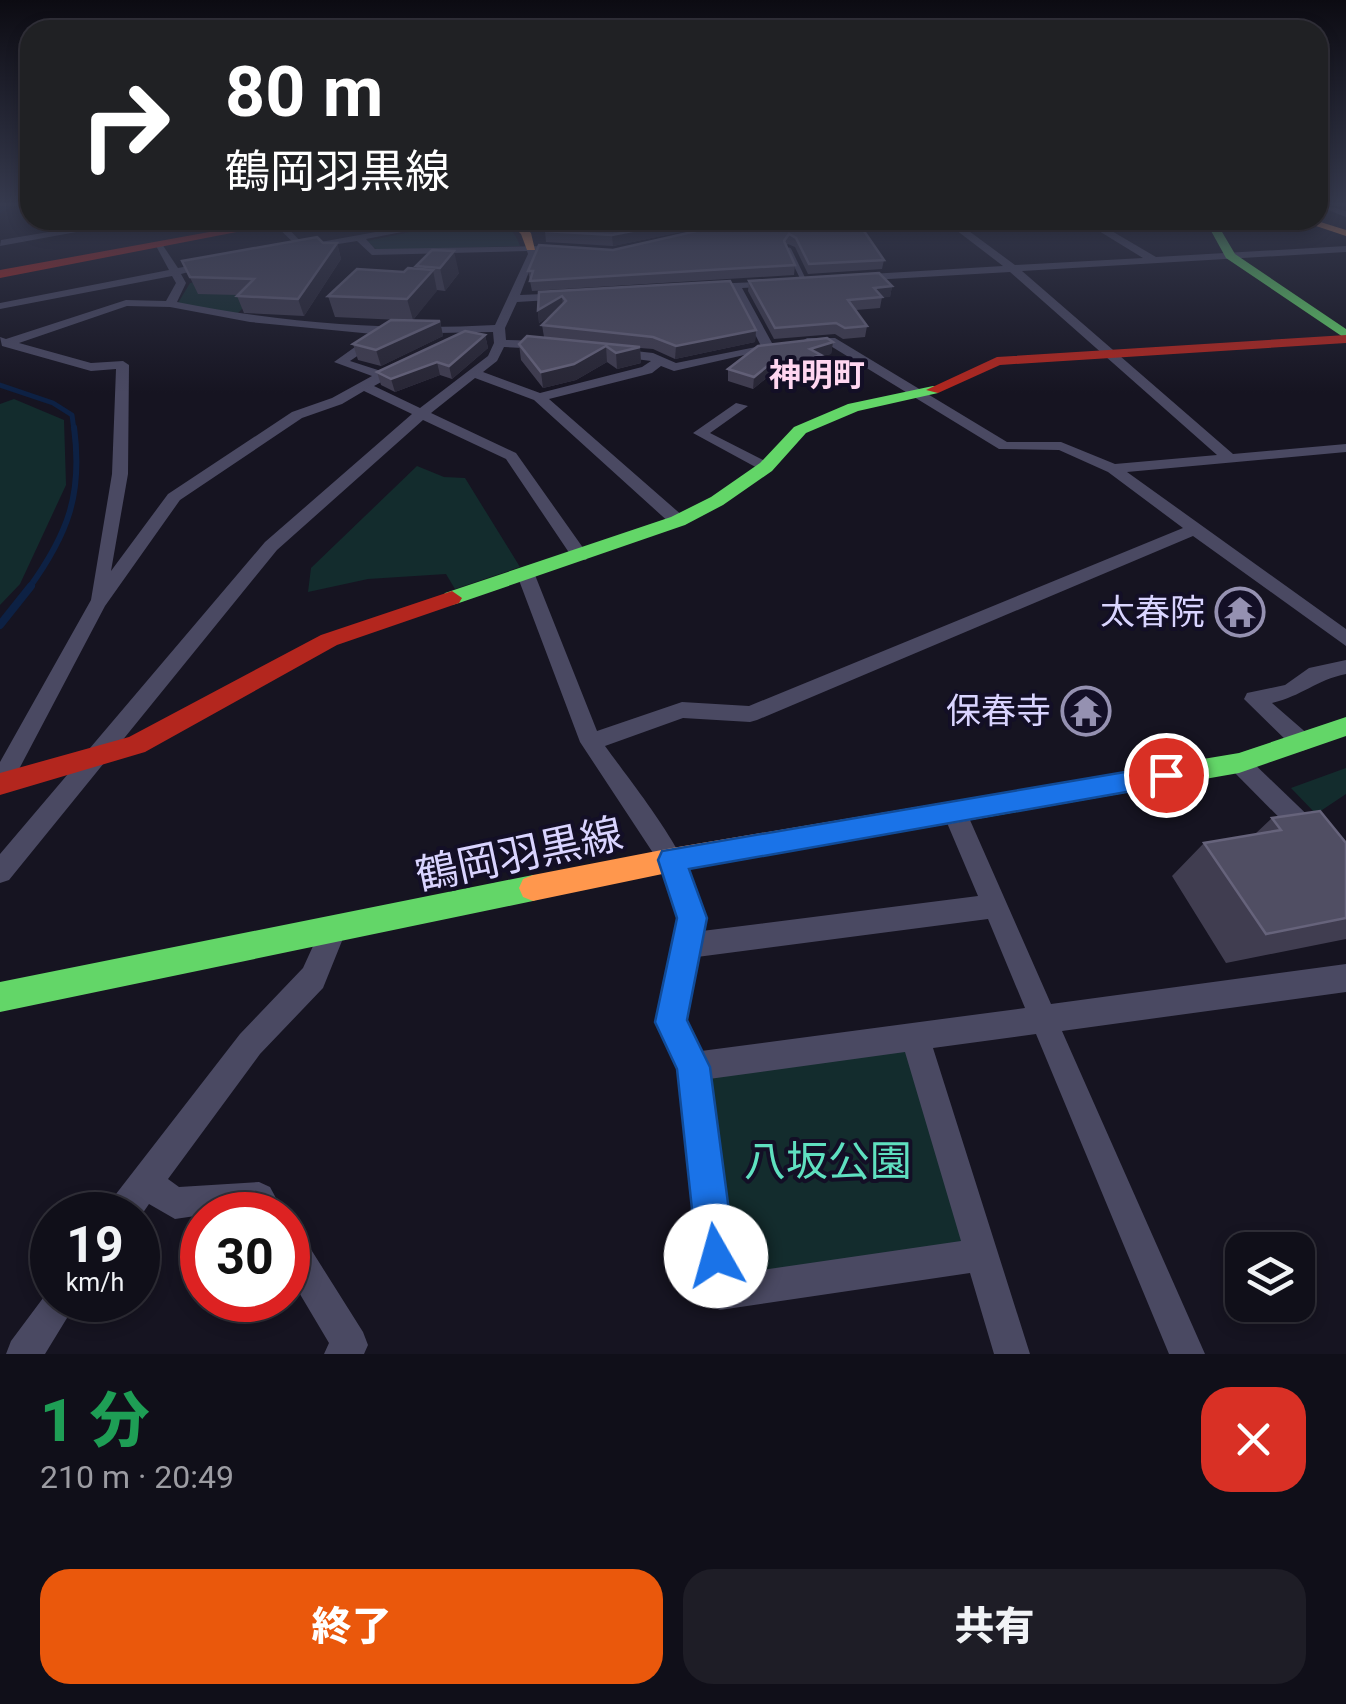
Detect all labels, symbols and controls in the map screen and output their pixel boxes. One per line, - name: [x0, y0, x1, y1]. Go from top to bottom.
- text: 80 m: [225, 51, 383, 133]
- icon: right: [60, 60, 190, 190]
- text: 鶴岡羽黒線: [225, 145, 450, 198]
- district label: 神明町: [769, 356, 865, 394]
- temple icon: 太春院: [1214, 586, 1266, 638]
- place label: 太春院: [1100, 592, 1205, 633]
- temple icon: 保春寺: [1060, 685, 1112, 737]
- place label: 保春寺: [946, 691, 1051, 732]
- pin: [1124, 733, 1209, 818]
- icon: arrive: [1139, 748, 1194, 803]
- street label: 鶴岡羽黒線: [411, 809, 627, 900]
- park label: 八坂公園: [744, 1137, 912, 1186]
- speed limit sign: 30: [180, 1192, 310, 1322]
- position arrow: [664, 1204, 768, 1308]
- text: 19: [66, 1216, 124, 1274]
- map controls: [1225, 1232, 1315, 1322]
- button: layers: [1225, 1232, 1315, 1322]
- text: km/h: [66, 1268, 124, 1297]
- text: 1 分: [40, 1385, 150, 1456]
- button: close: [1201, 1387, 1306, 1492]
- text: 210 m · 20:49: [40, 1458, 234, 1496]
- button: 終了: [40, 1569, 663, 1684]
- button: 共有: [683, 1569, 1306, 1684]

